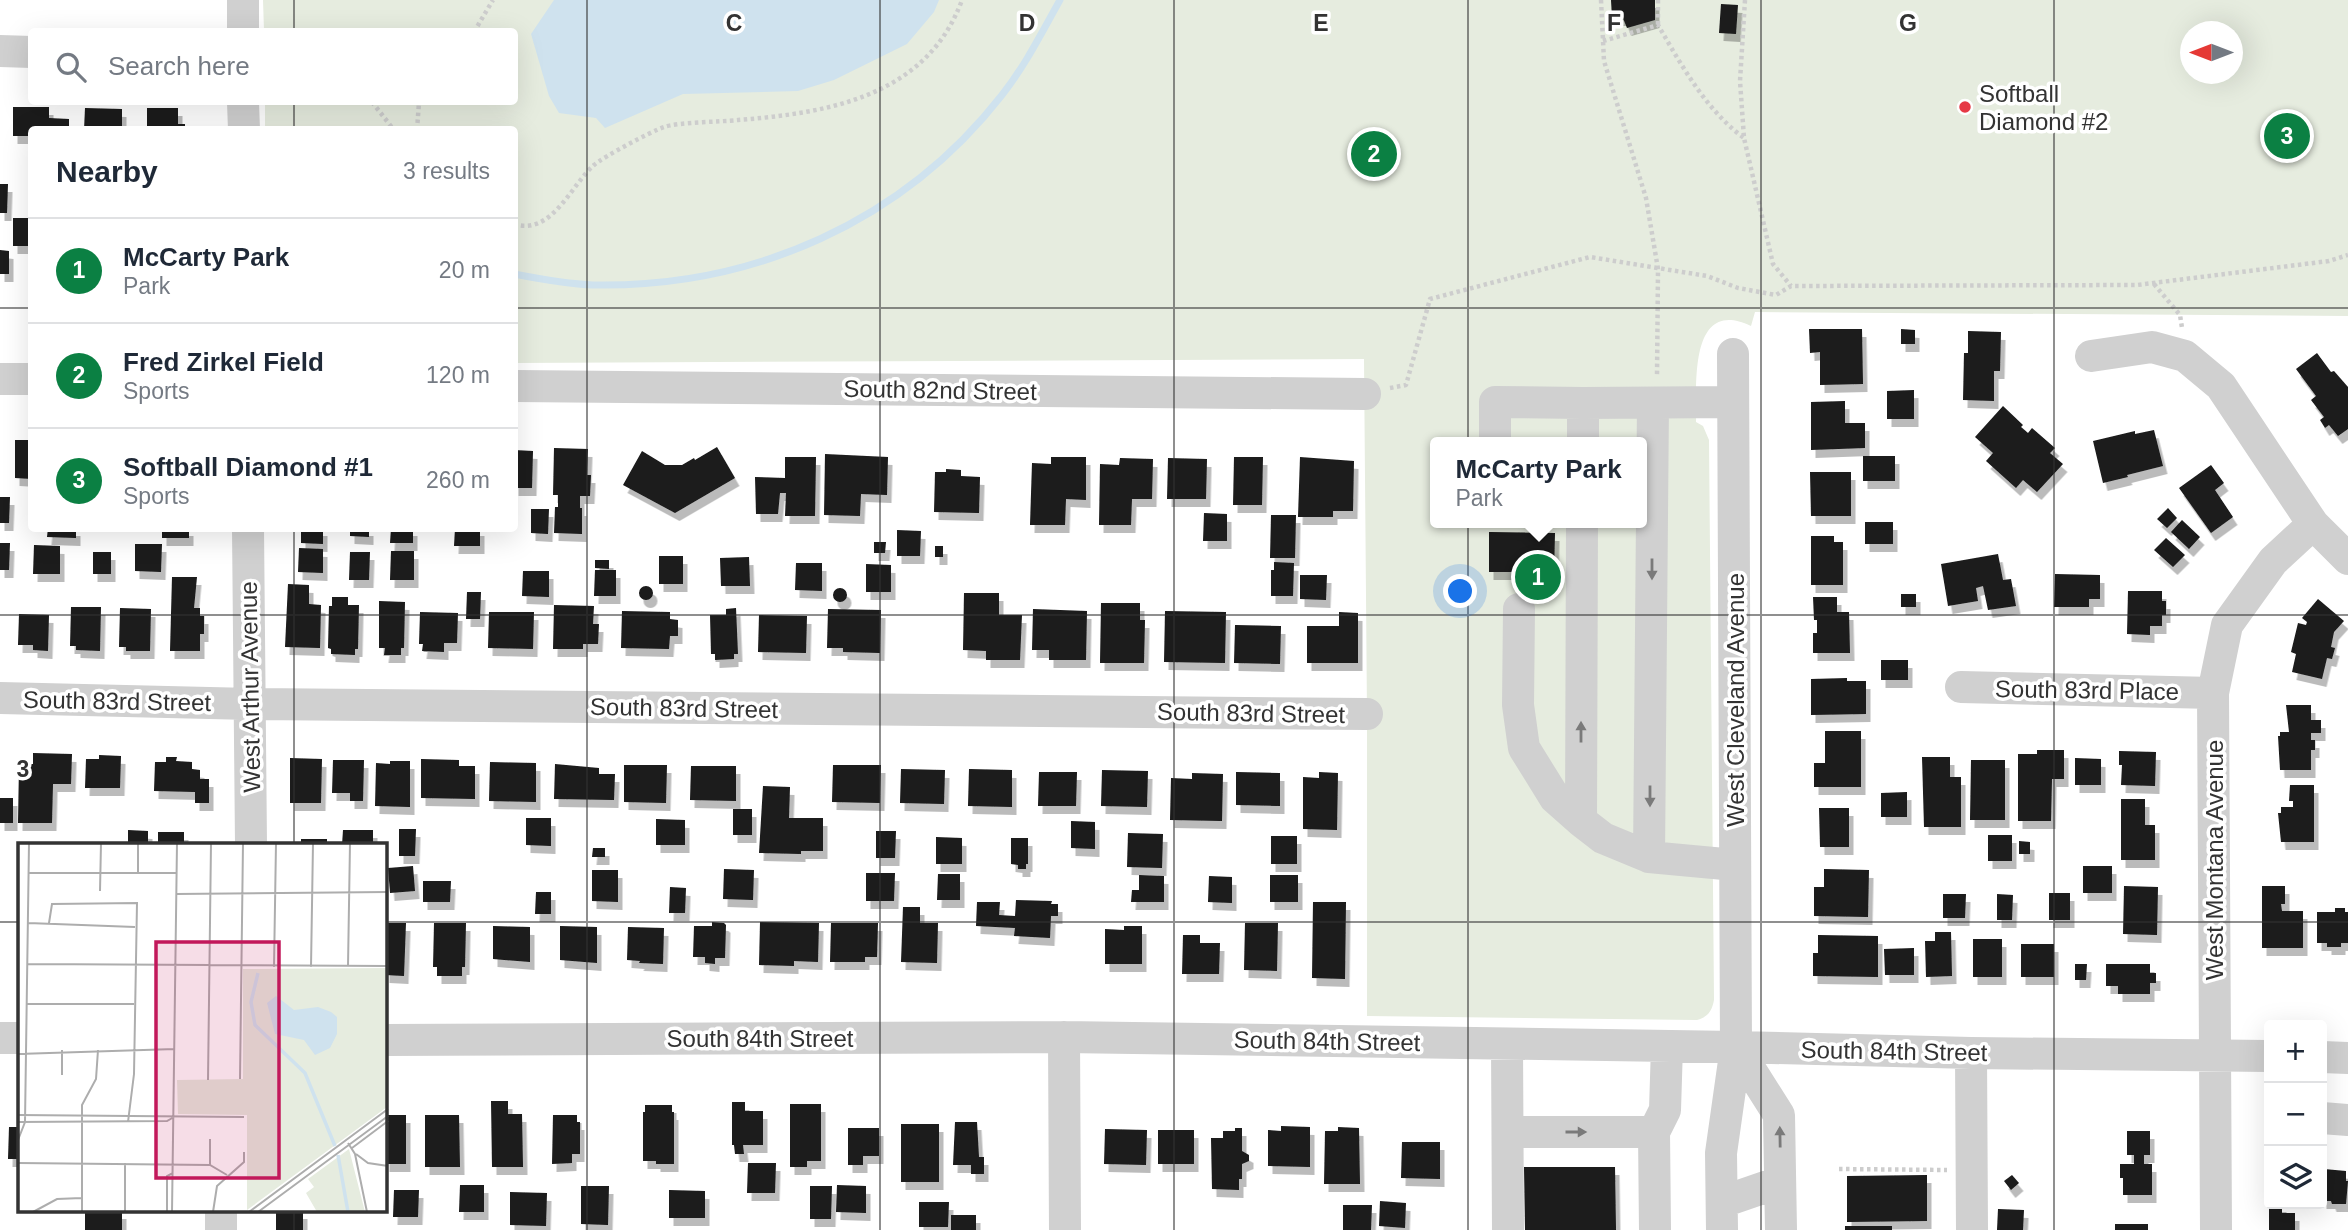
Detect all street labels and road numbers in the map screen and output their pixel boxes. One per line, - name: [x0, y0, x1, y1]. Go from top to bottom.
- street label: South 82nd Street: [843, 375, 1037, 405]
- street label: West Cleveland Avenue: [1722, 573, 1749, 827]
- street label: West Arthur Avenue: [235, 581, 265, 793]
- street label: South 83rd Place: [1995, 675, 2179, 705]
- street label: South 83rd Street: [23, 686, 212, 716]
- street label: South 83rd Street: [590, 693, 779, 723]
- street label: South 83rd Street: [1157, 698, 1346, 728]
- street label: West Montana Avenue: [2201, 740, 2228, 980]
- street label: South 84th Street: [667, 1025, 854, 1052]
- street label: South 84th Street: [1233, 1026, 1421, 1056]
- street label: South 84th Street: [1800, 1036, 1988, 1066]

